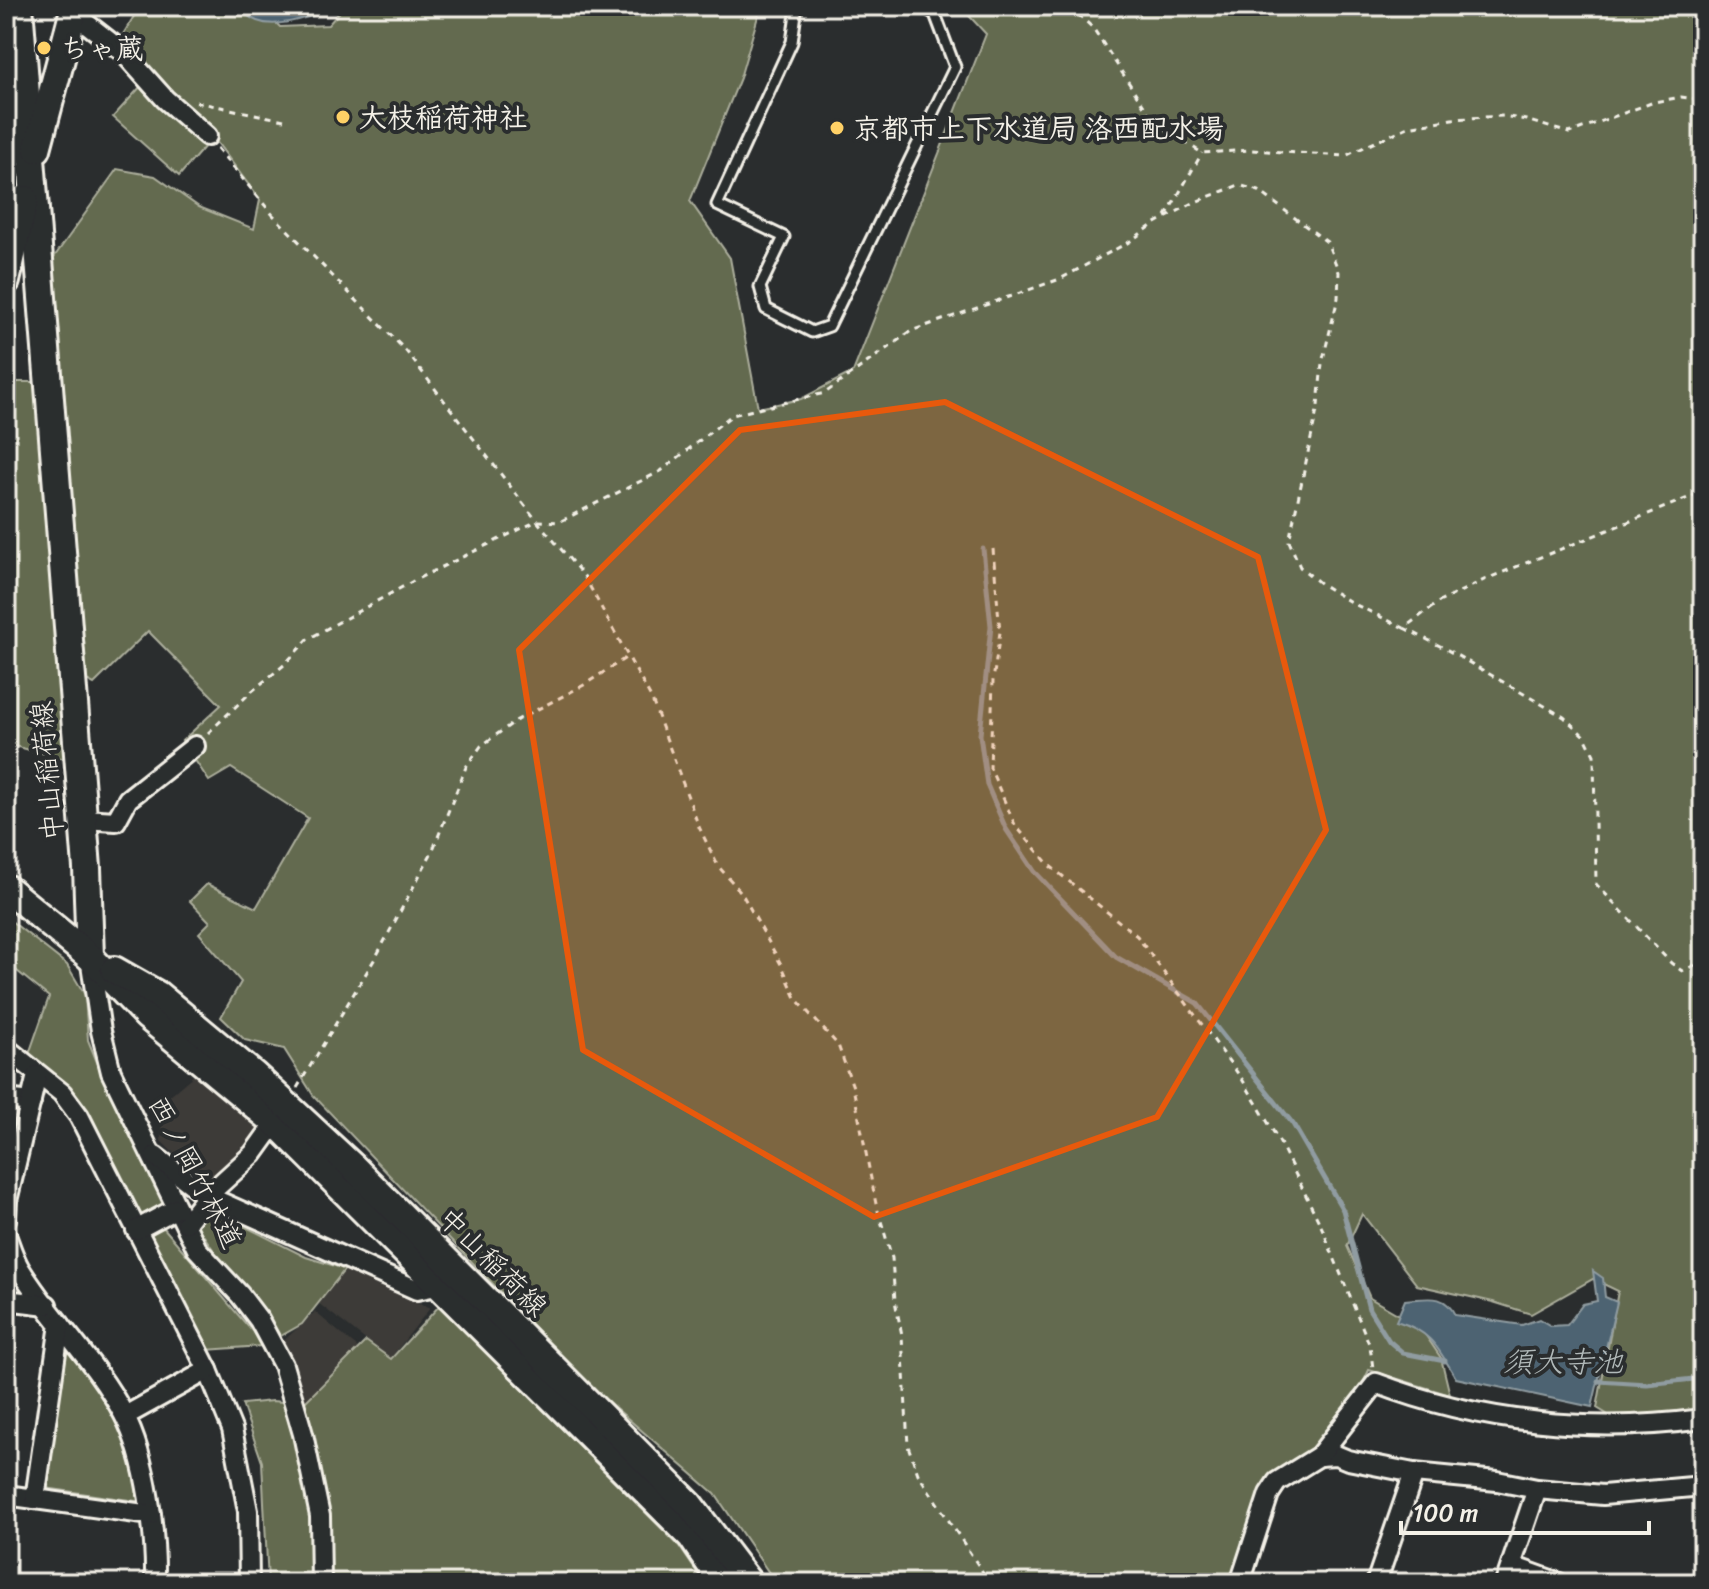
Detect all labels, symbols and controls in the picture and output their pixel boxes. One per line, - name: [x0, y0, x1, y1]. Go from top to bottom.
- place label: ちゃ蔵: [60, 24, 144, 73]
- marker: ちゃ蔵: [35, 39, 53, 57]
- place label: 大枝稲荷神社: [359, 93, 527, 142]
- place label: 京都市上下水道局 洛西配水場: [853, 104, 1224, 153]
- marker: 大枝稲荷神社: [334, 108, 352, 126]
- marker: 京都市上下水道局 洛西配水場: [828, 119, 846, 137]
- street label: 中山稲荷線: [16, 699, 78, 843]
- street label: 西ノ岡竹林道: [134, 1086, 256, 1258]
- street label: 中山稲荷線: [426, 1195, 560, 1329]
- water label: 須大寺池: [1503, 1335, 1624, 1389]
- scale bar: [1401, 1485, 1649, 1535]
- text: 100 m: [1413, 1492, 1478, 1534]

